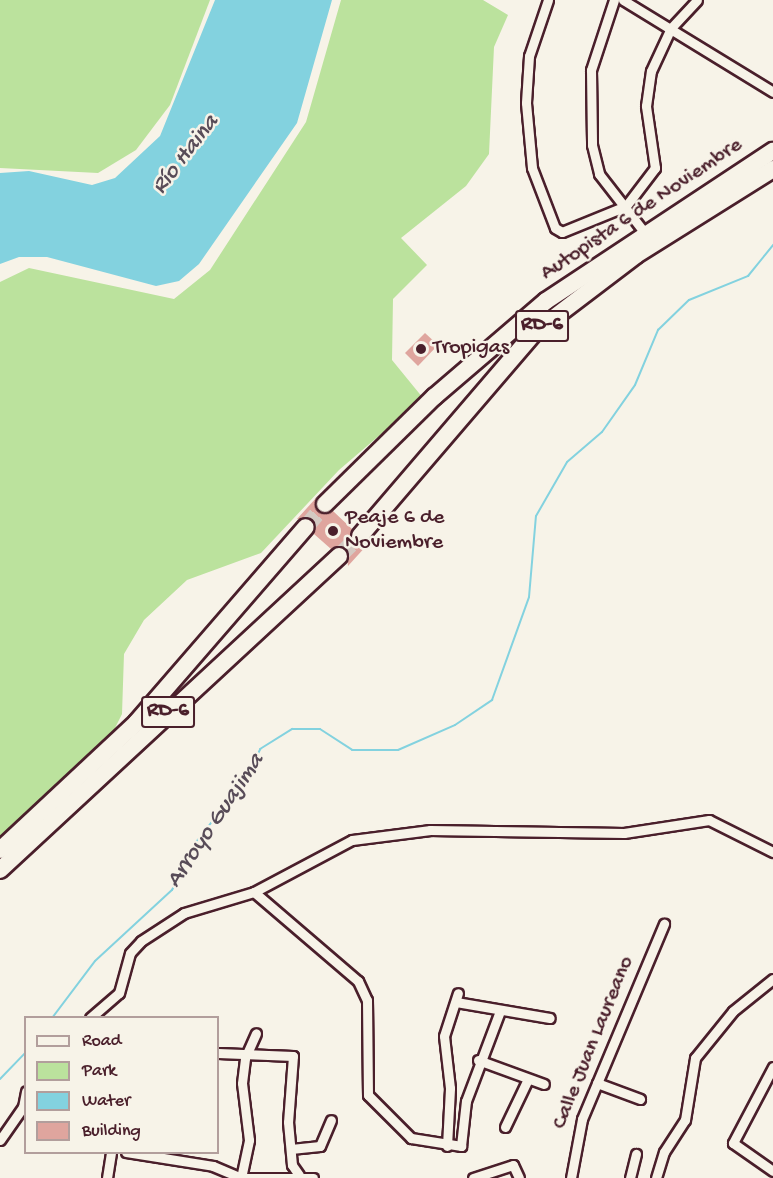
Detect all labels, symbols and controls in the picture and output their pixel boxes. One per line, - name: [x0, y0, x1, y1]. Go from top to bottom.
- water label: Río Haina: [146, 110, 226, 200]
- street label: Autopista 6 de Noviembre: [536, 133, 748, 287]
- road number: RD-6: [515, 308, 569, 344]
- place label: Tropigas: [433, 336, 509, 362]
- marker: Tropigas: [414, 342, 428, 356]
- place label: Peaje 6 de Noviembre: [345, 505, 444, 556]
- marker: Peaje 6 de Noviembre: [326, 524, 340, 538]
- road number: RD-6: [141, 694, 195, 730]
- water label: Arroyo Guajima: [160, 748, 272, 894]
- street label: Calle Juan Laureano: [547, 953, 641, 1133]
- legend: [24, 1016, 219, 1154]
- text: Road: [82, 1031, 121, 1052]
- text: Park: [82, 1061, 116, 1082]
- text: Water: [82, 1091, 130, 1112]
- text: Building: [82, 1121, 141, 1142]

